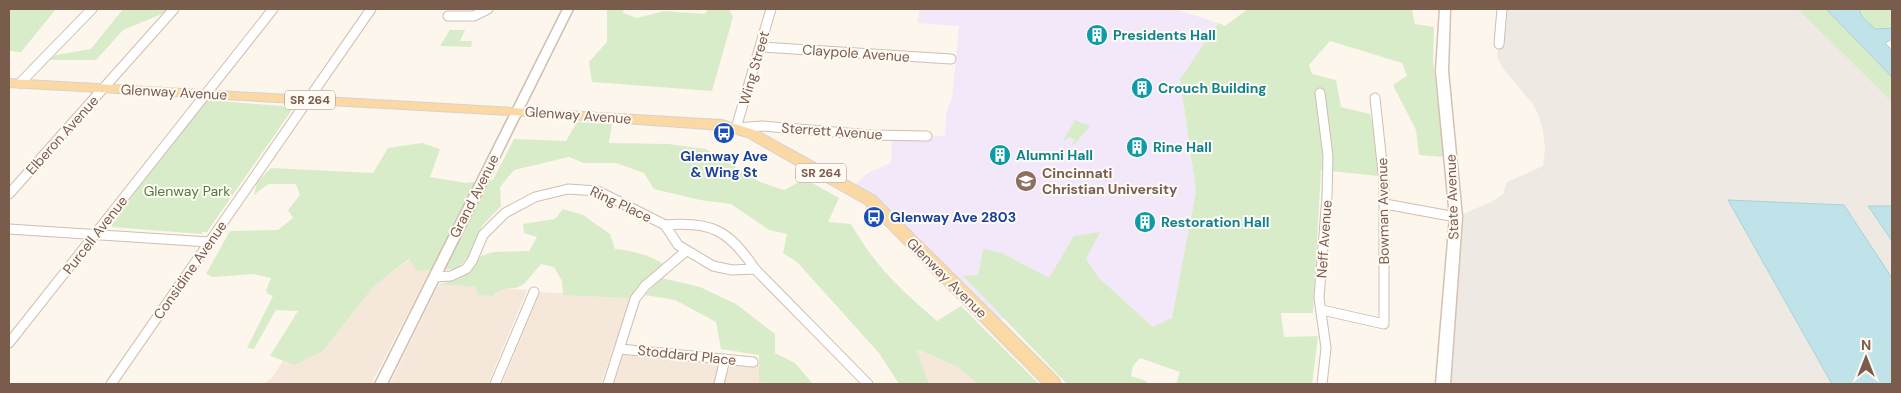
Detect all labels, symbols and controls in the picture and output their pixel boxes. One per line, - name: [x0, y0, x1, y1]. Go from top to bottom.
- building icon: Presidents Hall: [1085, 23, 1109, 47]
- place label: Presidents Hall: [1113, 26, 1216, 44]
- street label: Wing Street: [735, 29, 773, 107]
- street label: Claypole Avenue: [802, 40, 910, 66]
- building icon: Crouch Building: [1130, 76, 1154, 100]
- place label: Crouch Building: [1158, 79, 1267, 97]
- street label: Glenway Avenue: [120, 80, 228, 104]
- road number: SR 264: [285, 90, 335, 110]
- street label: Elberon Avenue: [22, 92, 102, 178]
- street label: Glenway Avenue: [524, 102, 632, 128]
- street label: Sterrett Avenue: [781, 118, 883, 144]
- bus stop icon: Glenway Ave & Wing St: [712, 121, 736, 145]
- building icon: Rine Hall: [1125, 135, 1149, 159]
- place label: Rine Hall: [1153, 138, 1212, 156]
- building icon: Alumni Hall: [988, 143, 1012, 167]
- place label: Alumni Hall: [1016, 146, 1093, 164]
- place label: Glenway Ave & Wing St: [680, 147, 768, 181]
- street label: Grand Avenue: [445, 151, 503, 241]
- street label: State Avenue: [1442, 154, 1462, 240]
- street label: Bowman Avenue: [1373, 158, 1393, 264]
- road number: SR 264: [796, 164, 846, 182]
- place label: Cincinnati Christian University: [1042, 164, 1178, 198]
- school or university icon: Cincinnati Christian University: [1014, 169, 1038, 193]
- park label: Glenway Park: [144, 182, 230, 200]
- street label: Ring Place: [587, 182, 655, 226]
- street label: Purcell Avenue: [59, 192, 131, 278]
- street label: Neff Avenue: [1312, 199, 1336, 279]
- bus stop icon: Glenway Ave 2803: [862, 205, 886, 229]
- place label: Glenway Ave 2803: [890, 208, 1016, 226]
- building icon: Restoration Hall: [1133, 210, 1157, 234]
- place label: Restoration Hall: [1161, 213, 1269, 231]
- street label: Considine Avenue: [149, 217, 231, 323]
- street label: Glenway Avenue: [903, 234, 991, 322]
- north arrow: [1841, 333, 1891, 383]
- text: N: [1861, 336, 1871, 354]
- street label: Stoddard Place: [637, 341, 737, 369]

